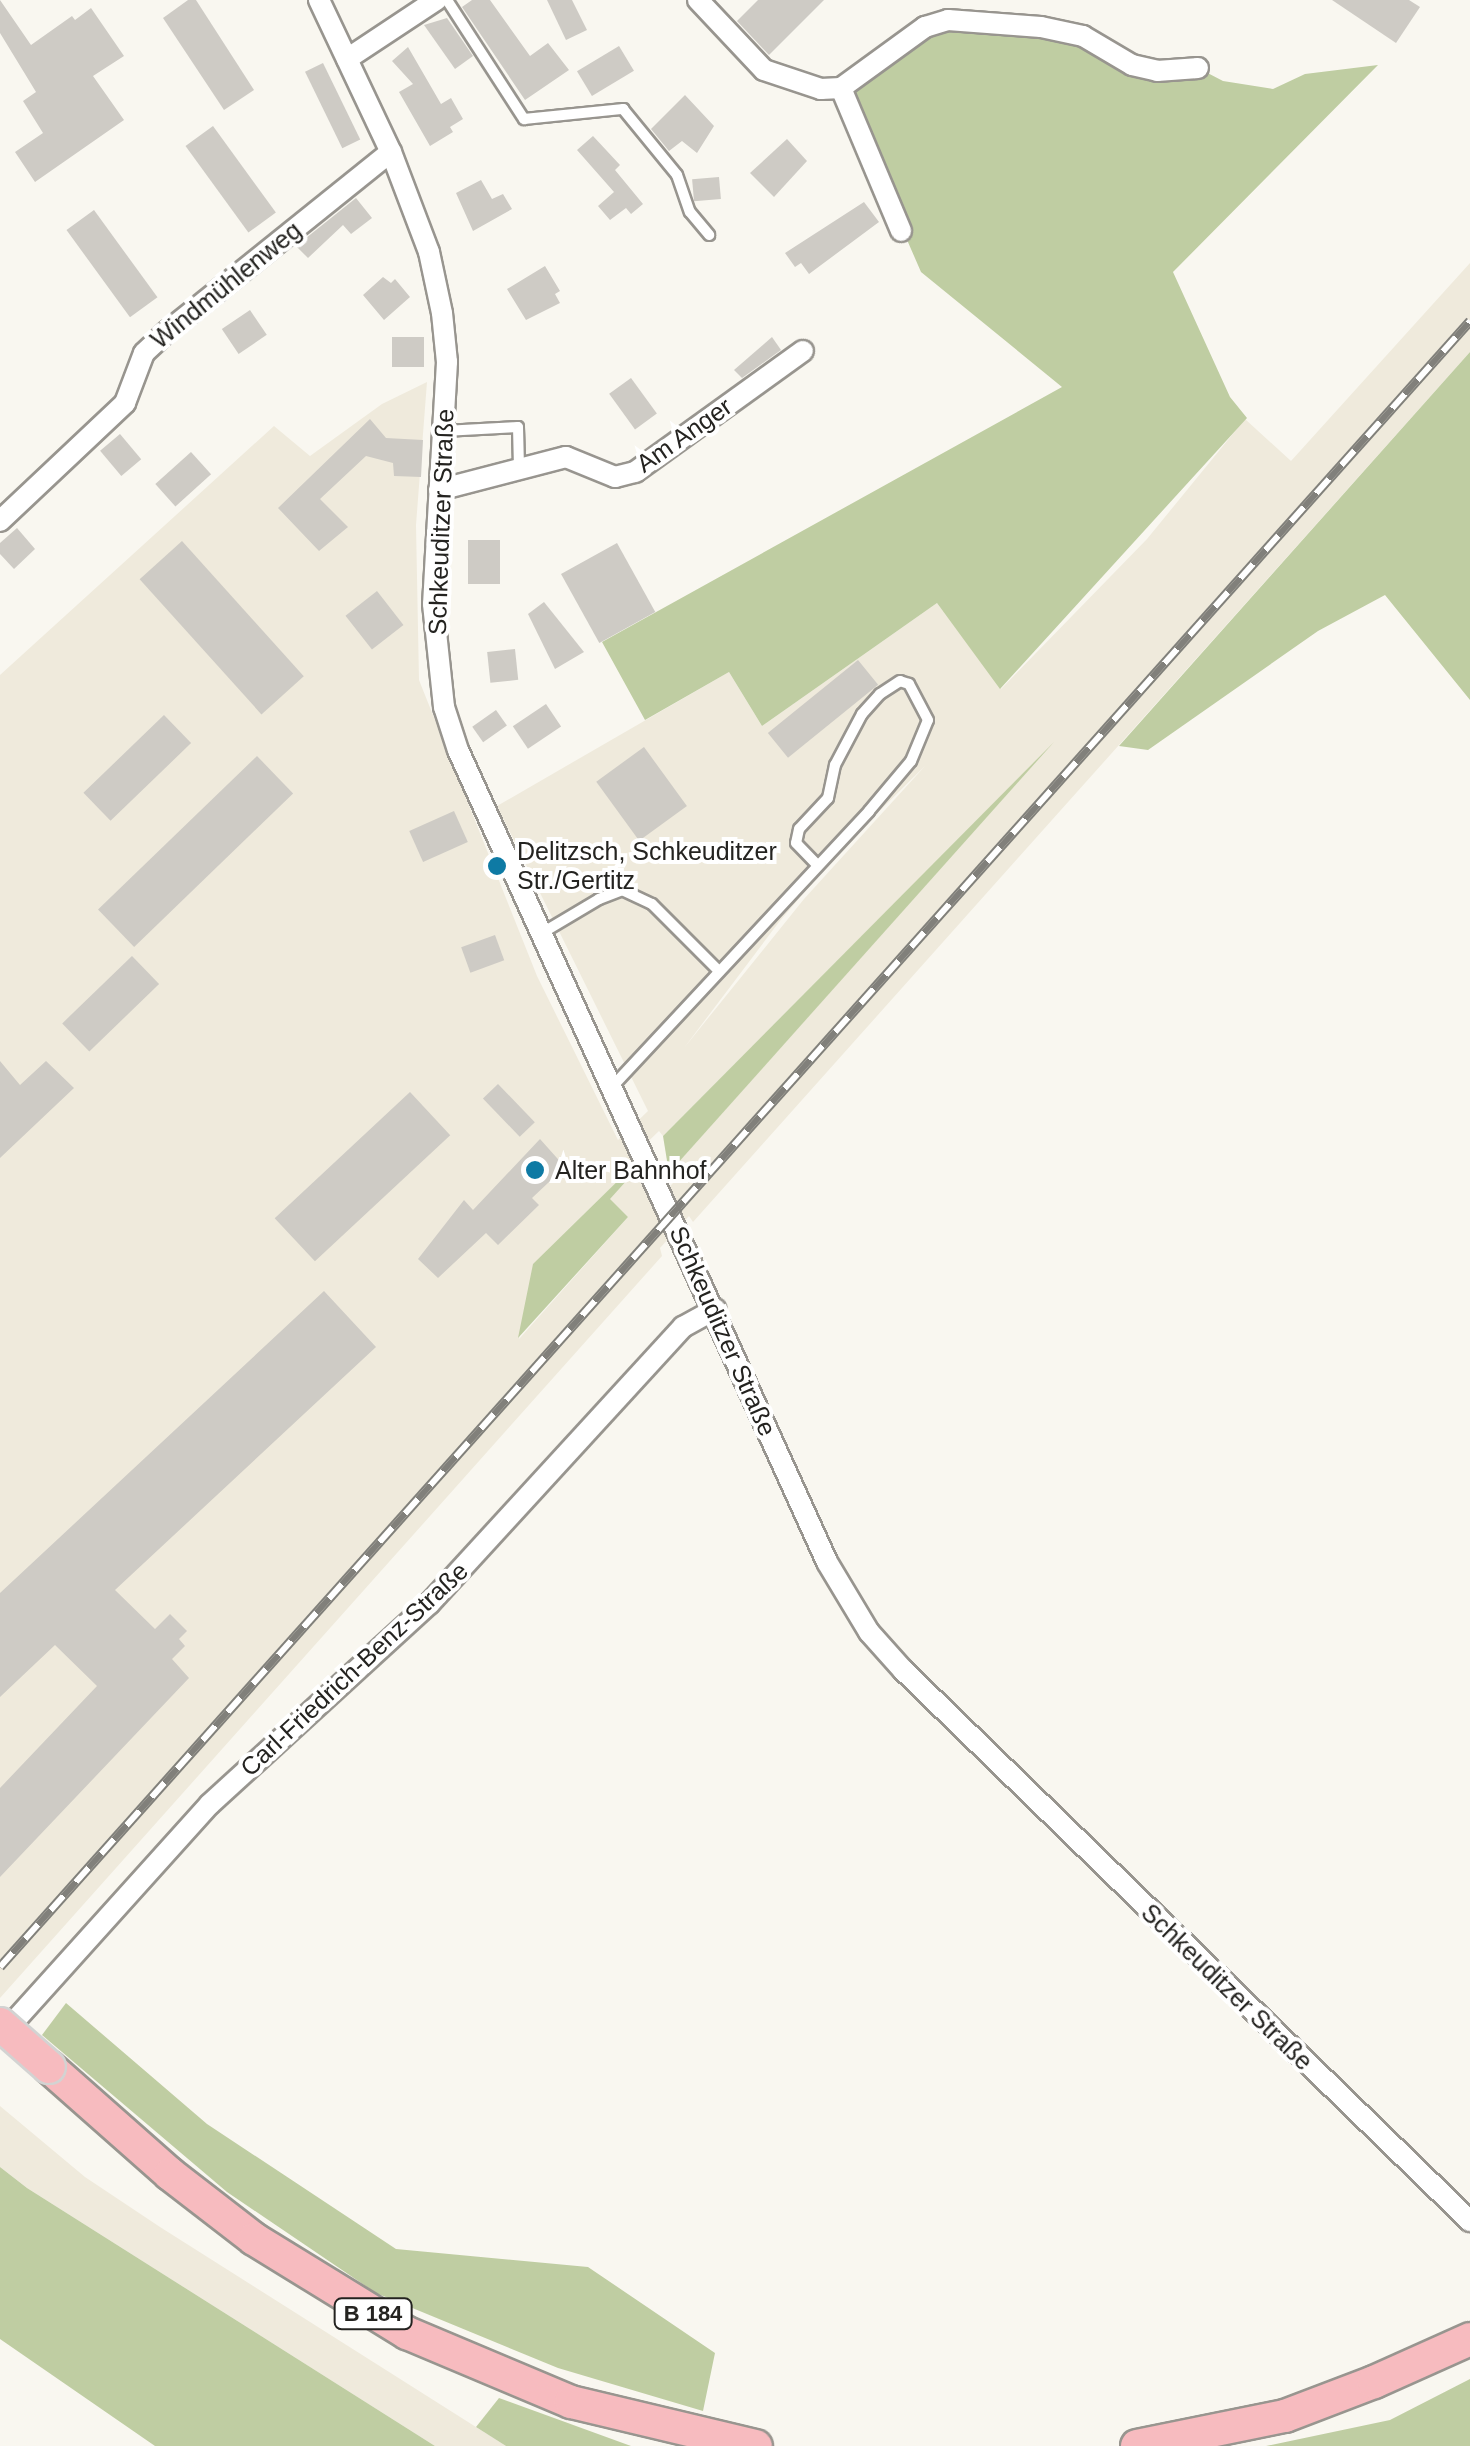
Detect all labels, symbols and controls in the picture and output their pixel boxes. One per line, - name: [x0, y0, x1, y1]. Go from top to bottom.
- street label: Windmühlenweg: [145, 215, 307, 355]
- street label: Am Anger: [630, 391, 738, 479]
- street label: Schkeuditzer Straße: [422, 408, 460, 636]
- place label: Delitzsch, Schkeuditzer Str./Gertitz: [517, 837, 777, 896]
- marker: Delitzsch, Schkeuditzer Str./Gertitz: [486, 855, 508, 877]
- place label: Alter Bahnhof: [555, 1155, 706, 1185]
- marker: Alter Bahnhof: [524, 1159, 546, 1181]
- street label: Schkeuditzer Straße: [663, 1221, 783, 1441]
- street label: Carl-Friedrich-Benz-Straße: [234, 1556, 474, 1782]
- street label: Schkeuditzer Straße: [1135, 1898, 1319, 2076]
- road number: B 184: [333, 2297, 413, 2331]

